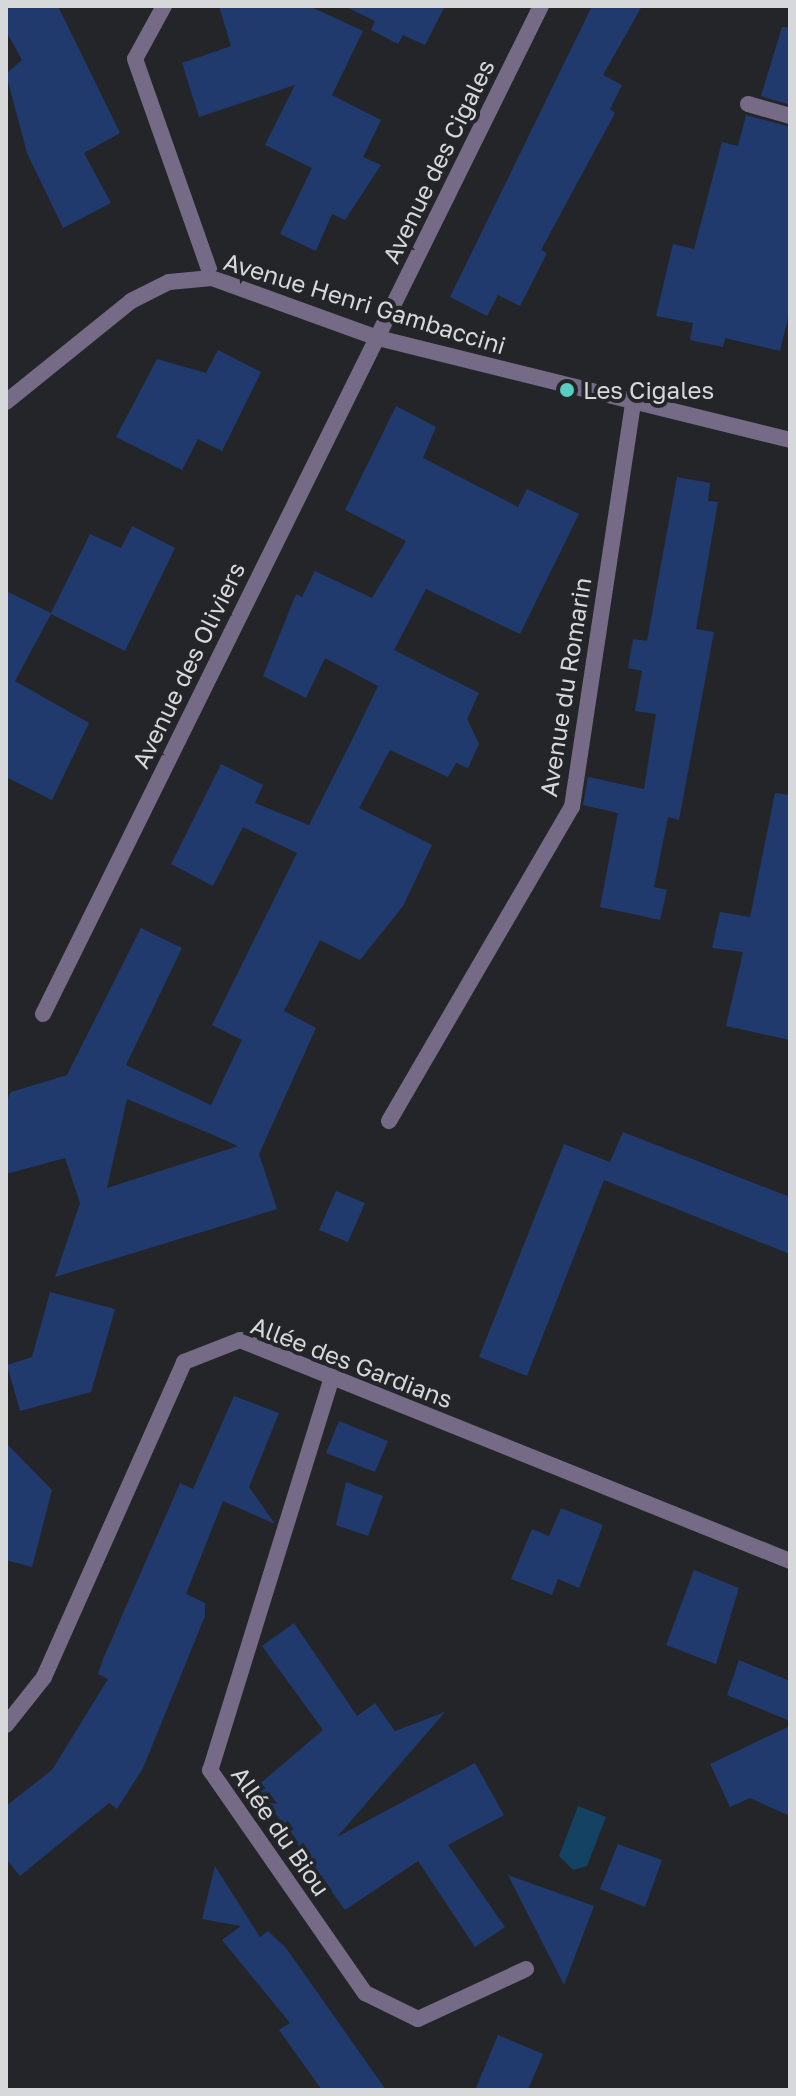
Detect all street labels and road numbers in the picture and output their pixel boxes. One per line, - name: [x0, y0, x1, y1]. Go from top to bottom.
- street label: Avenue des Cigales: [376, 54, 500, 268]
- street label: Avenue Henri Gambaccini: [221, 246, 509, 360]
- street label: Avenue des Oliviers: [126, 557, 250, 773]
- street label: Avenue du Romarin: [533, 575, 597, 799]
- street label: Allée des Gardians: [247, 1310, 457, 1414]
- street label: Allée du Biou: [226, 1761, 336, 1901]

